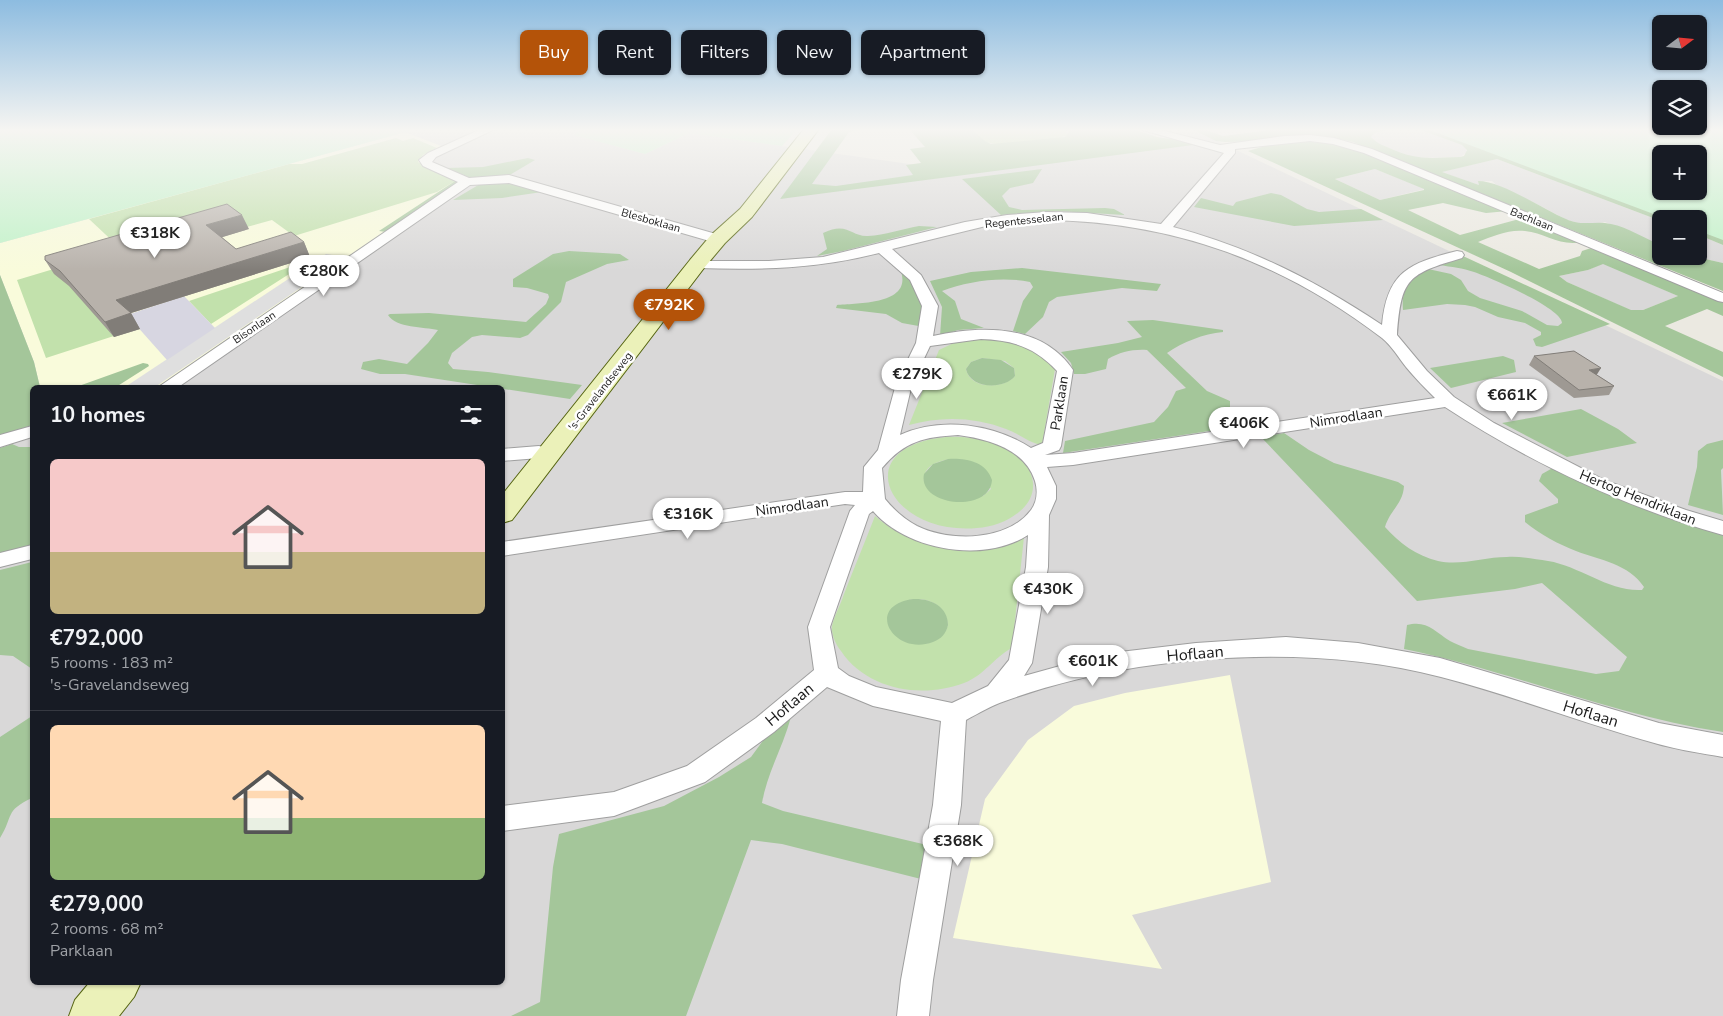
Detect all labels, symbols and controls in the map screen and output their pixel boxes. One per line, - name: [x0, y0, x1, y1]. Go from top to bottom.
- north arrow: [1652, 15, 1708, 70]
- map controls: [1652, 15, 1707, 265]
- chip: Buy: [520, 30, 588, 75]
- chip: Rent: [598, 30, 671, 75]
- chip: Filters: [681, 30, 767, 75]
- chip: New: [777, 30, 851, 75]
- chip: Apartment: [861, 30, 985, 75]
- button: layers: [1652, 80, 1707, 135]
- button: +: [1652, 145, 1707, 200]
- street label: Bachlaan: [1508, 204, 1556, 235]
- street label: Blesboklaan: [619, 205, 682, 236]
- street label: Regentesselaan: [984, 209, 1064, 232]
- button: −: [1652, 210, 1707, 265]
- pin: €318K: [120, 216, 190, 259]
- text: €318K: [130, 222, 180, 244]
- pin: €280K: [289, 254, 359, 297]
- text: €280K: [299, 260, 349, 282]
- pin: €792K: [634, 288, 704, 331]
- text: €792K: [644, 294, 694, 316]
- street label: Bisonlaan: [230, 308, 279, 347]
- street label: 's-Gravelandseweg: [565, 349, 636, 434]
- pin: €279K: [882, 358, 952, 400]
- text: €279K: [892, 363, 942, 385]
- street label: Parklaan: [1046, 374, 1073, 432]
- pin: €661K: [1477, 378, 1547, 421]
- text: €661K: [1487, 384, 1537, 406]
- text: 10 homes: [50, 401, 145, 429]
- icon: filters: [457, 401, 485, 429]
- street label: Nimrodlaan: [1308, 402, 1384, 433]
- pin: €406K: [1209, 406, 1279, 449]
- text: €406K: [1219, 412, 1269, 434]
- street label: Hertog Hendriklaan: [1577, 465, 1699, 530]
- icon: home: [223, 492, 313, 582]
- street label: Nimrodlaan: [754, 492, 830, 521]
- pin: €316K: [653, 498, 723, 540]
- text: €316K: [663, 503, 713, 525]
- pin: €430K: [1013, 572, 1083, 615]
- text: €430K: [1023, 578, 1073, 600]
- text: €792,000: [50, 624, 143, 652]
- street label: Hoflaan: [1166, 641, 1224, 667]
- pin: €601K: [1058, 644, 1128, 687]
- text: €601K: [1068, 650, 1118, 672]
- text: 5 rooms · 183 m²: [50, 652, 173, 674]
- text: 's-Gravelandseweg: [50, 674, 189, 696]
- street label: Hoflaan: [761, 678, 819, 732]
- street label: Hoflaan: [1560, 695, 1621, 733]
- icon: home: [223, 757, 313, 847]
- pin: €368K: [923, 824, 993, 867]
- text: €368K: [933, 830, 983, 852]
- text: €279,000: [50, 890, 143, 918]
- text: 2 rooms · 68 m²: [50, 918, 163, 940]
- text: Parklaan: [50, 940, 113, 962]

